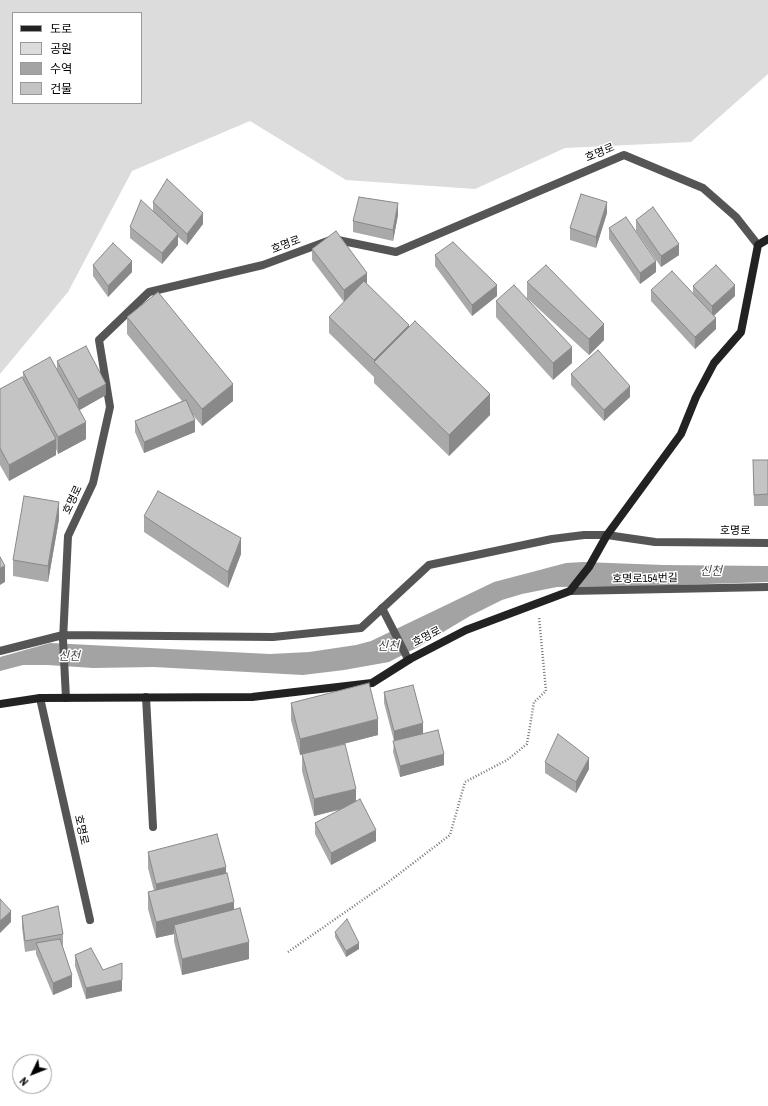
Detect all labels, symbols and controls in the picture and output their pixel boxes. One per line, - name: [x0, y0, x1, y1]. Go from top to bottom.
- legend: [12, 12, 142, 104]
- text: 도로: [50, 21, 72, 37]
- text: 공원: [50, 41, 72, 57]
- text: 수역: [50, 61, 72, 77]
- text: 건물: [50, 81, 72, 97]
- street label: 호명로: [583, 141, 617, 165]
- street label: 호명로: [269, 233, 303, 257]
- street label: 호명로: [61, 483, 85, 517]
- street label: 호명로: [720, 524, 750, 538]
- water label: 신천: [700, 565, 722, 579]
- street label: 호명로154번길: [612, 572, 678, 586]
- street label: 호명로: [410, 624, 444, 650]
- water label: 신천: [377, 640, 399, 654]
- water label: 신천: [58, 650, 80, 664]
- street label: 호명로: [71, 814, 91, 846]
- north arrow: [12, 1054, 52, 1094]
- text: N: [17, 1074, 31, 1089]

